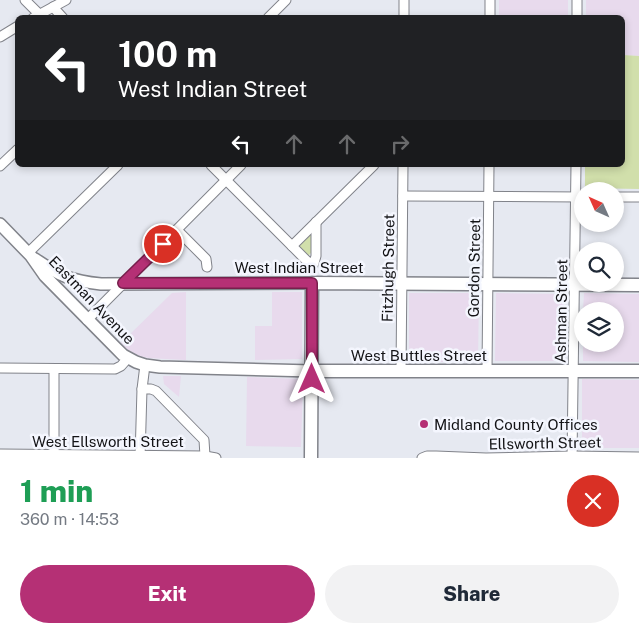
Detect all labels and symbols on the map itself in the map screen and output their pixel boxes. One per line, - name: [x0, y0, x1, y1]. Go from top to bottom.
- north arrow: [574, 182, 624, 232]
- street label: Fitzhugh Street: [379, 213, 397, 322]
- street label: Gordon Street: [465, 218, 483, 318]
- pin: [142, 223, 184, 265]
- street label: Eastman Avenue: [46, 252, 138, 348]
- street label: West Indian Street: [234, 259, 364, 276]
- street label: Ashman Street: [552, 259, 570, 363]
- street label: West Buttles Street: [351, 347, 487, 364]
- position arrow: [285, 352, 337, 404]
- place label: Midland County Offices: [434, 416, 598, 433]
- marker: Midland County Offices: [418, 418, 430, 430]
- street label: West Ellsworth Street: [32, 433, 184, 450]
- street label: Ellsworth Street: [488, 434, 602, 452]

